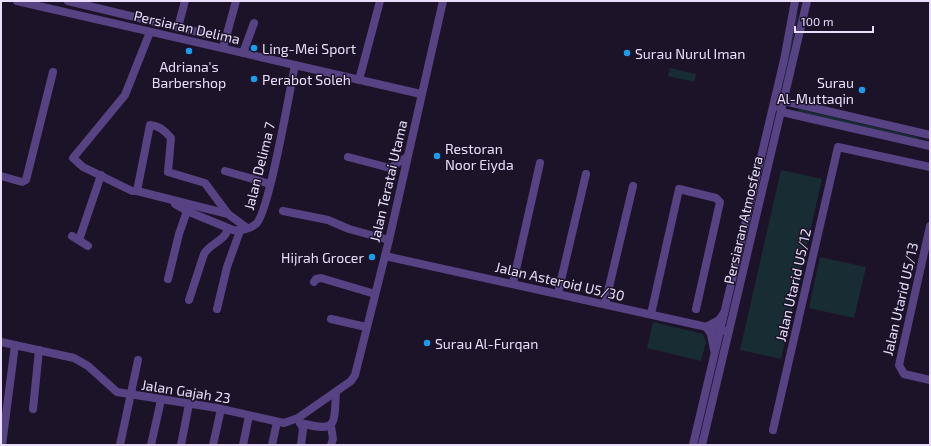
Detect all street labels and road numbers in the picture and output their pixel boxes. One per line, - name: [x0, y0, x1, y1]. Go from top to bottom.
- street label: Persiaran Delima: [132, 7, 242, 47]
- street label: Jalan Teratai Utama: [366, 118, 410, 244]
- street label: Jalan Delima 7: [240, 120, 278, 212]
- street label: Persiaran Atmosfera: [720, 154, 766, 286]
- street label: Jalan Utarid U5/12: [772, 227, 814, 343]
- street label: Jalan Utarid U5/13: [879, 241, 921, 357]
- street label: Jalan Asteroid U5/30: [494, 258, 626, 304]
- street label: Jalan Gajah 23: [140, 376, 232, 406]

